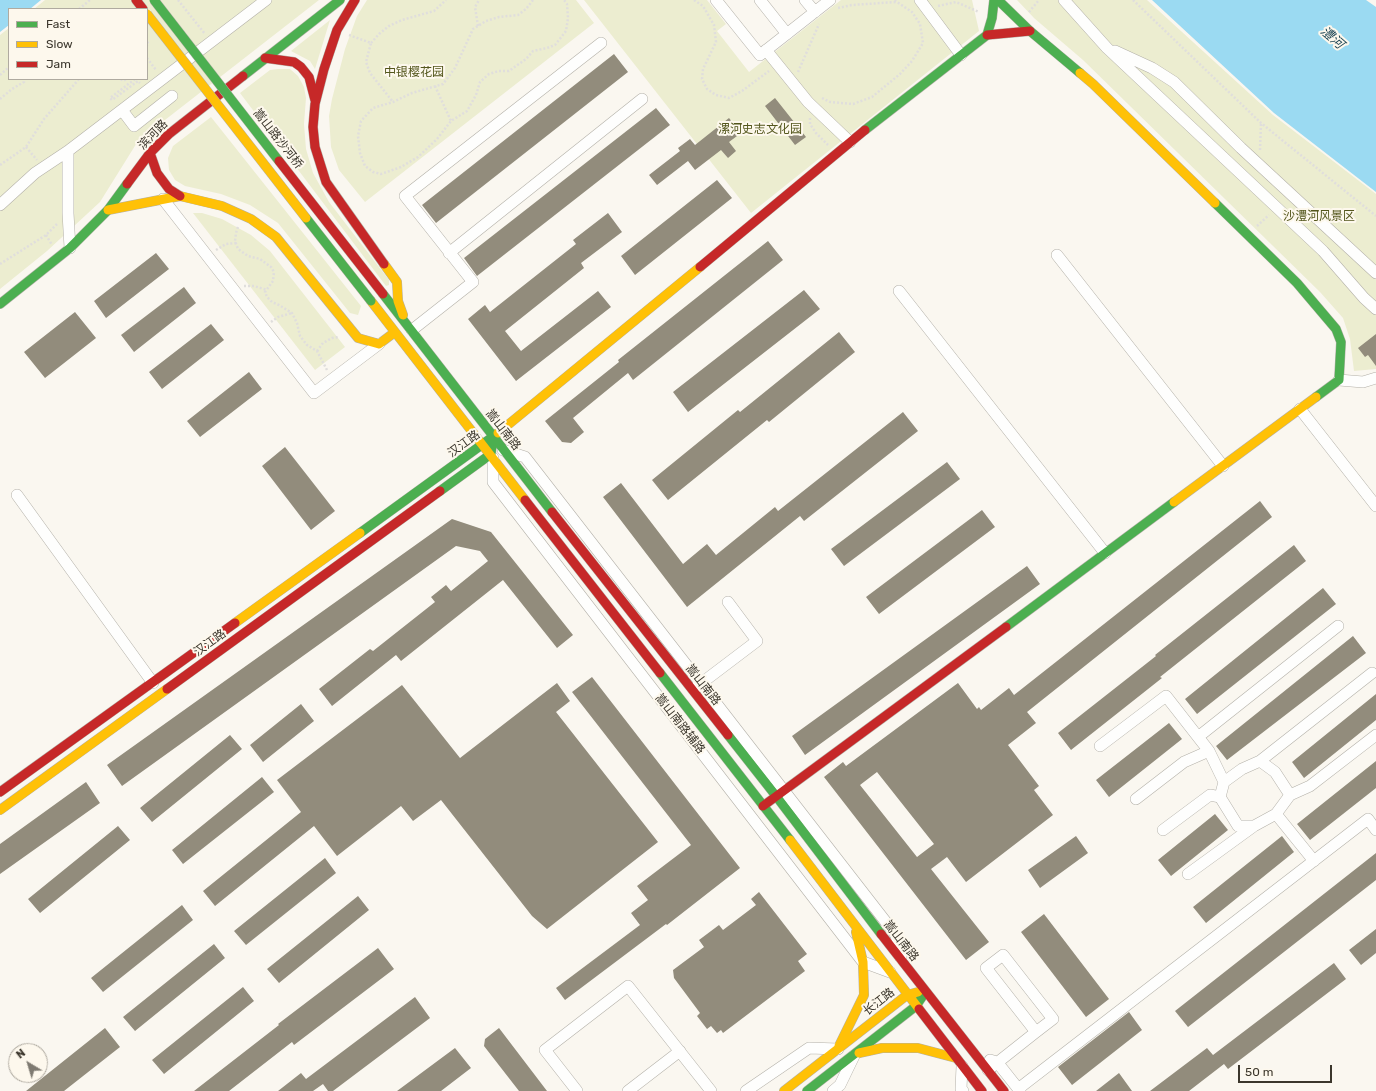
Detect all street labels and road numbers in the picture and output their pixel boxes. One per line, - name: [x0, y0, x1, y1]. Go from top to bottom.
- street label: 嵩山路沙河桥: [250, 106, 306, 172]
- street label: 滨河路: [135, 117, 171, 153]
- street label: 嵩山南路: [483, 407, 523, 453]
- street label: 汉江路: [445, 428, 483, 460]
- street label: 汉江路: [191, 627, 229, 659]
- street label: 嵩山南路: [683, 662, 723, 708]
- street label: 嵩山南路辅路: [652, 691, 708, 757]
- street label: 嵩山南路: [881, 918, 921, 964]
- street label: 长江路: [860, 985, 898, 1019]

